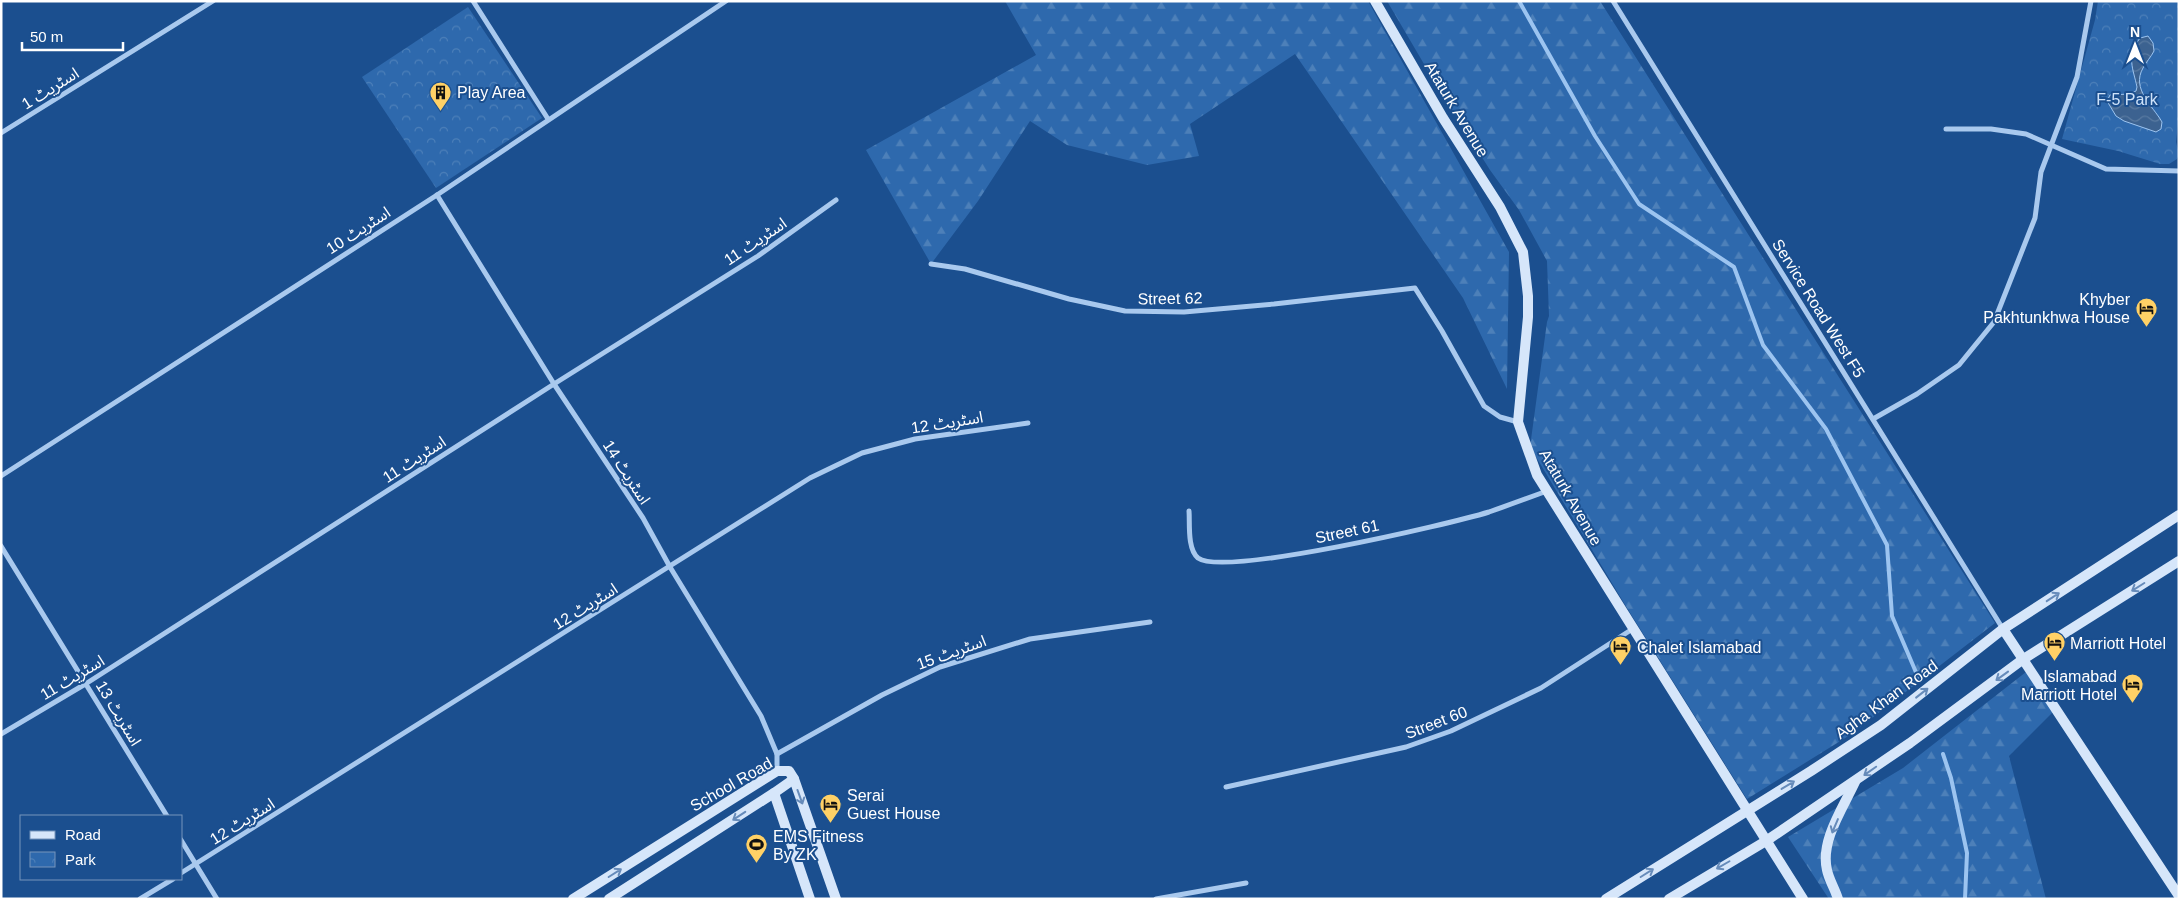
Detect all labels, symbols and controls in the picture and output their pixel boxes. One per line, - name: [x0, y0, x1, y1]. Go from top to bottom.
- scale bar: [22, 20, 124, 52]
- north arrow: [2110, 20, 2160, 70]
- text: N: [2130, 24, 2140, 40]
- text: 50 m: [30, 28, 63, 45]
- street label: Ataturk Avenue: [1421, 58, 1492, 160]
- street label: اسٹریٹ 1: [19, 64, 82, 113]
- building icon: Play Area: [429, 80, 453, 111]
- place label: Play Area: [457, 84, 526, 101]
- park label: F-5 Park: [2096, 91, 2159, 108]
- street label: اسٹریٹ 10: [323, 203, 394, 258]
- street label: اسٹریٹ 11: [721, 214, 790, 269]
- street label: Service Road West F5: [1769, 236, 1868, 381]
- street label: Street 62: [1137, 289, 1203, 308]
- place label: Khyber Pakhtunkhwa House: [1983, 291, 2131, 326]
- hotel icon: Khyber Pakhtunkhwa House: [2134, 296, 2158, 327]
- street label: اسٹریٹ 12: [910, 408, 984, 438]
- street label: اسٹریٹ 11: [380, 433, 449, 487]
- street label: اسٹریٹ 14: [599, 437, 654, 508]
- street label: Ataturk Avenue: [1536, 446, 1605, 548]
- street label: Street 61: [1314, 516, 1381, 547]
- street label: اسٹریٹ 12: [550, 580, 621, 634]
- one-way arrow: [2131, 582, 2145, 592]
- one-way arrow: [2046, 591, 2060, 602]
- hotel icon: Marriott Hotel: [2042, 631, 2066, 662]
- street label: اسٹریٹ 15: [914, 632, 989, 674]
- hotel icon: Chalet Islamabad: [1609, 635, 1633, 666]
- place label: Marriott Hotel: [2070, 635, 2166, 652]
- place label: Chalet Islamabad: [1637, 639, 1762, 656]
- street label: اسٹریٹ 11: [37, 652, 108, 704]
- street label: Agha Khan Road: [1832, 657, 1941, 742]
- place label: Islamabad Marriott Hotel: [2021, 668, 2117, 703]
- one-way arrow: [1995, 671, 2009, 681]
- hotel icon: Islamabad Marriott Hotel: [2121, 673, 2145, 704]
- street label: اسٹریٹ 13: [92, 678, 145, 749]
- one-way arrow: [1915, 687, 1928, 698]
- street label: Street 60: [1403, 703, 1470, 742]
- street label: School Road: [687, 754, 775, 815]
- one-way arrow: [1863, 766, 1877, 776]
- one-way arrow: [1781, 779, 1795, 789]
- place label: Serai Guest House: [847, 787, 940, 822]
- one-way arrow: [796, 789, 805, 804]
- hotel icon: Serai Guest House: [819, 792, 843, 823]
- street label: اسٹریٹ 12: [207, 795, 278, 849]
- one-way arrow: [732, 811, 746, 821]
- legend: [20, 815, 182, 880]
- one-way arrow: [1829, 818, 1839, 833]
- text: Road: [65, 826, 101, 843]
- place label: EMS Fitness By ZK: [773, 828, 864, 863]
- sports icon: EMS Fitness By ZK: [745, 833, 769, 864]
- text: Park: [65, 851, 96, 868]
- one-way arrow: [1717, 861, 1731, 871]
- one-way arrow: [607, 868, 621, 878]
- one-way arrow: [1640, 868, 1654, 878]

